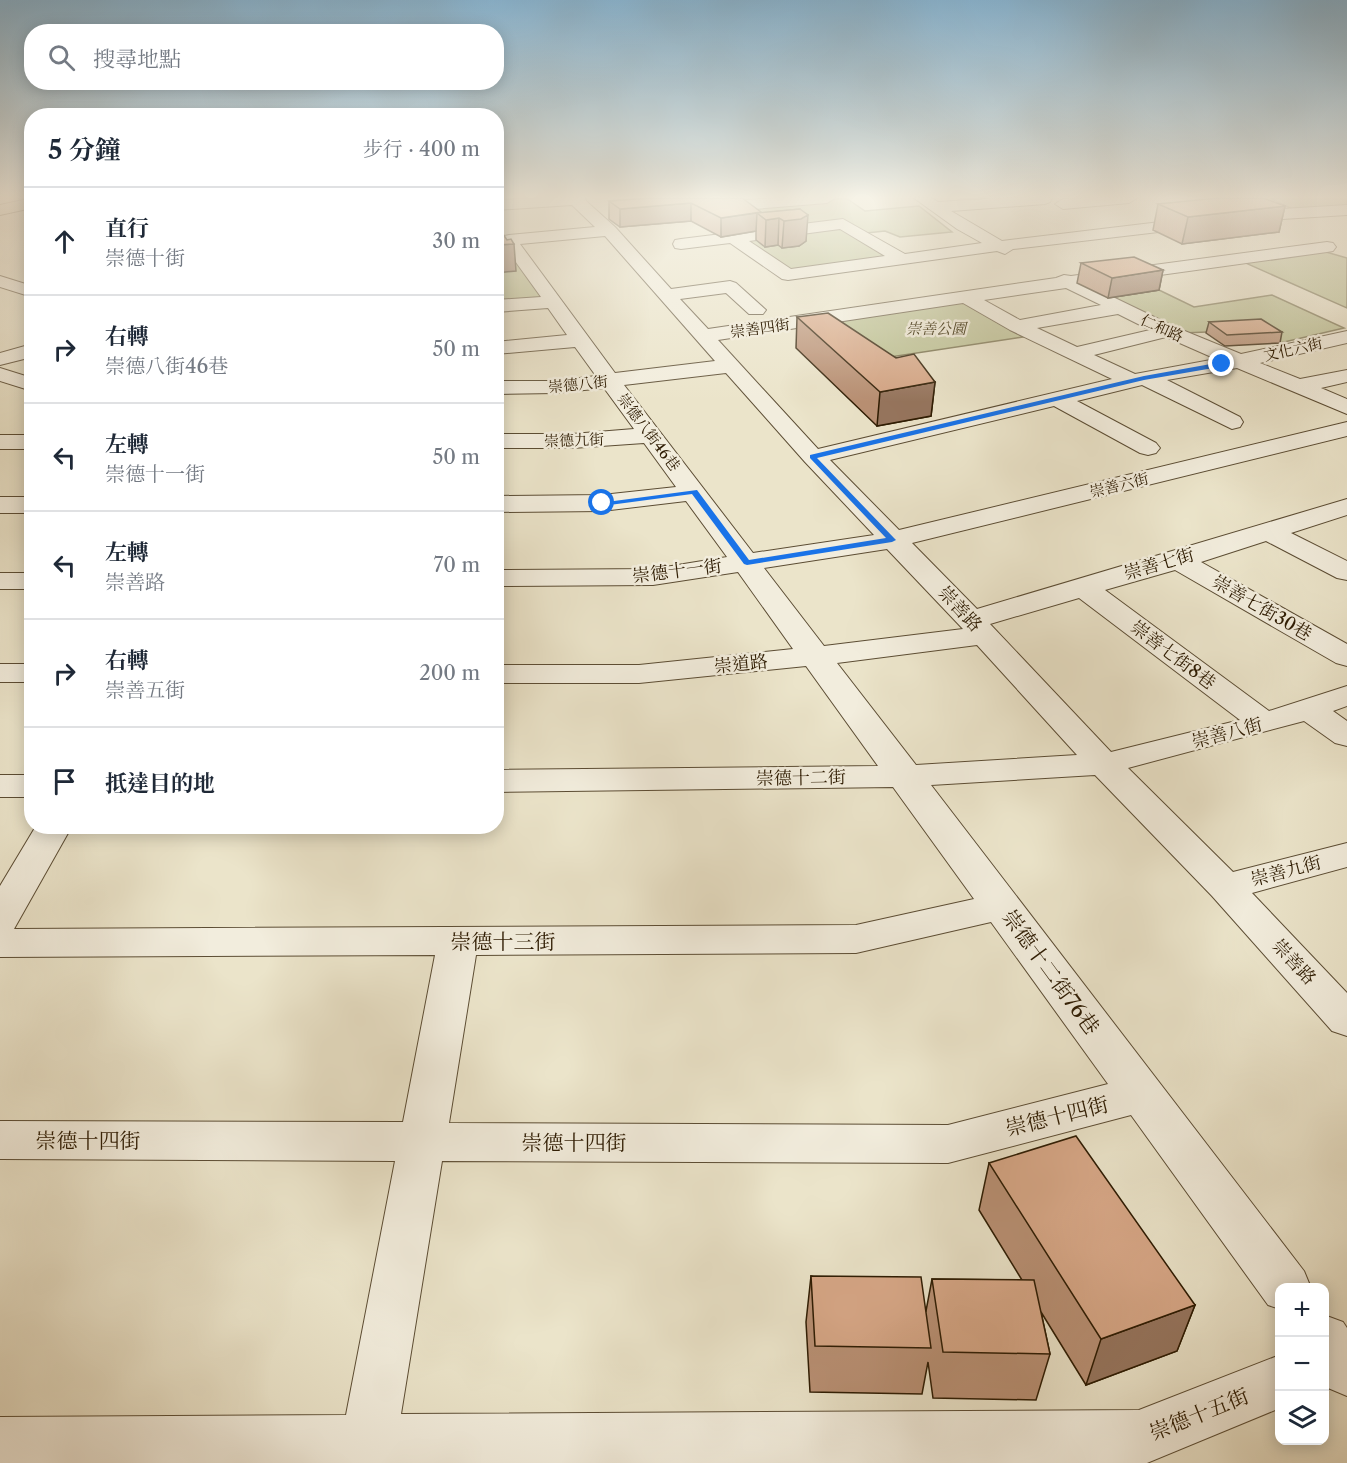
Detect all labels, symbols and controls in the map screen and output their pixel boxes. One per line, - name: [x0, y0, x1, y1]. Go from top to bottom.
- search box: [24, 24, 504, 90]
- icon: search: [45, 41, 78, 74]
- text: 搜尋地點: [93, 46, 181, 73]
- text: 5 分鐘: [48, 134, 121, 166]
- text: 步行 · 400 m: [363, 137, 480, 161]
- text: 直行: [105, 215, 149, 242]
- icon: ahead: [48, 225, 81, 258]
- text: 30 m: [432, 229, 480, 253]
- text: 崇德十街: [105, 246, 185, 270]
- street label: 仁和路: [1138, 310, 1186, 346]
- street label: 崇善四街: [729, 314, 791, 342]
- park label: 崇善公園: [906, 319, 968, 338]
- text: 右轉: [105, 323, 149, 350]
- icon: right: [48, 333, 81, 366]
- street label: 文化六街: [1262, 333, 1324, 365]
- text: 50 m: [433, 337, 480, 361]
- route end: [1208, 350, 1234, 376]
- text: 崇德八街46巷: [105, 354, 228, 378]
- street label: 崇德八街: [547, 371, 609, 397]
- street label: 崇德八街46巷: [614, 389, 684, 475]
- street label: 崇德九街: [544, 429, 604, 451]
- text: 左轉: [105, 431, 149, 458]
- icon: left: [48, 441, 81, 474]
- text: 50 m: [433, 445, 480, 469]
- text: 崇德十一街: [105, 462, 205, 486]
- street label: 崇善六街: [1088, 469, 1150, 501]
- route start: [588, 489, 614, 515]
- text: 左轉: [105, 539, 149, 566]
- street label: 崇善七街: [1121, 544, 1197, 584]
- icon: left: [48, 549, 81, 582]
- text: 70 m: [434, 553, 480, 577]
- street label: 崇德十一街: [631, 555, 723, 587]
- text: 崇善路: [105, 570, 165, 594]
- street label: 崇善七街30巷: [1208, 571, 1316, 645]
- street label: 崇善路: [934, 582, 986, 636]
- street label: 崇善七街8巷: [1126, 616, 1220, 694]
- text: 右轉: [105, 647, 149, 674]
- street label: 崇道路: [713, 650, 769, 678]
- icon: right: [48, 657, 81, 690]
- text: 200 m: [419, 661, 480, 685]
- text: 崇善五街: [105, 678, 185, 702]
- street label: 崇善八街: [1189, 713, 1265, 753]
- icon: arrive: [48, 765, 81, 798]
- street label: 崇德十二街: [756, 766, 846, 790]
- text: 抵達目的地: [105, 770, 215, 797]
- street label: 崇善九街: [1248, 851, 1324, 891]
- street label: 崇德十二街76巷: [997, 905, 1105, 1039]
- street label: 崇德十三街: [451, 929, 556, 954]
- street label: 崇善路: [1268, 935, 1320, 989]
- street label: 崇德十四街: [1003, 1091, 1111, 1141]
- street label: 崇德十四街: [36, 1128, 141, 1153]
- street label: 崇德十四街: [522, 1130, 627, 1155]
- map controls: [1275, 1283, 1329, 1445]
- button: +: [1275, 1283, 1329, 1337]
- button: −: [1275, 1337, 1329, 1391]
- street label: 崇德十五街: [1146, 1383, 1252, 1445]
- button: layers: [1275, 1391, 1329, 1445]

